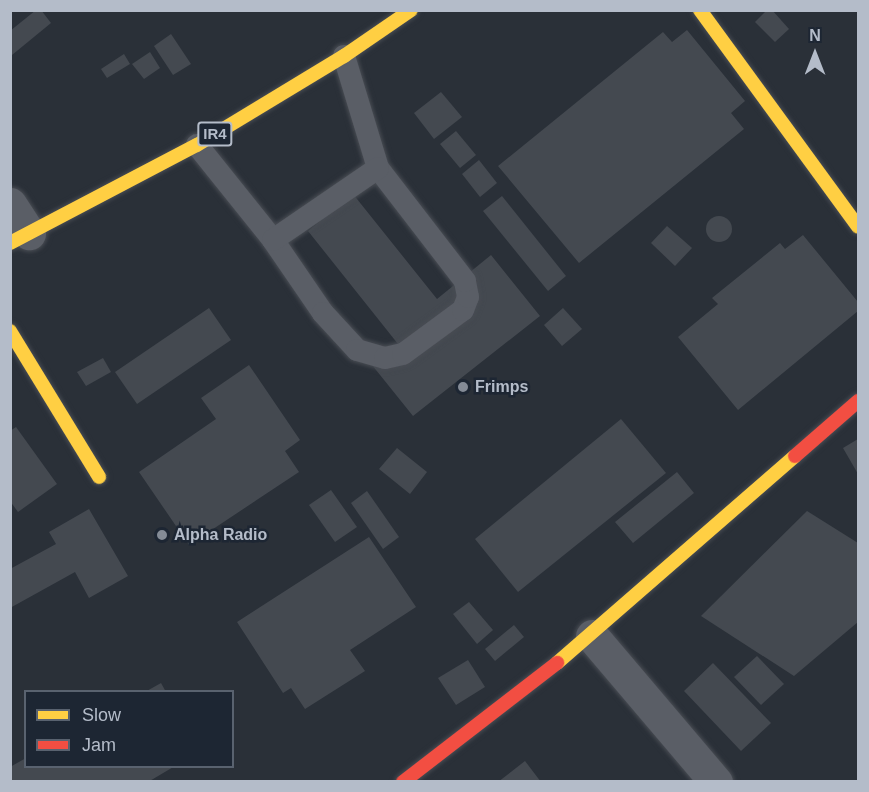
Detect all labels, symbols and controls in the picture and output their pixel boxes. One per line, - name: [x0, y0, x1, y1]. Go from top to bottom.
- north arrow: [785, 24, 845, 84]
- text: N: [809, 27, 821, 44]
- road number: IR4: [197, 122, 233, 146]
- place label: Frimps: [475, 377, 528, 397]
- marker: Frimps: [456, 380, 470, 394]
- place label: Alpha Radio: [174, 525, 267, 545]
- marker: Alpha Radio: [155, 528, 169, 542]
- legend: [24, 690, 234, 768]
- text: Slow: [82, 705, 121, 725]
- text: Jam: [82, 735, 116, 755]

